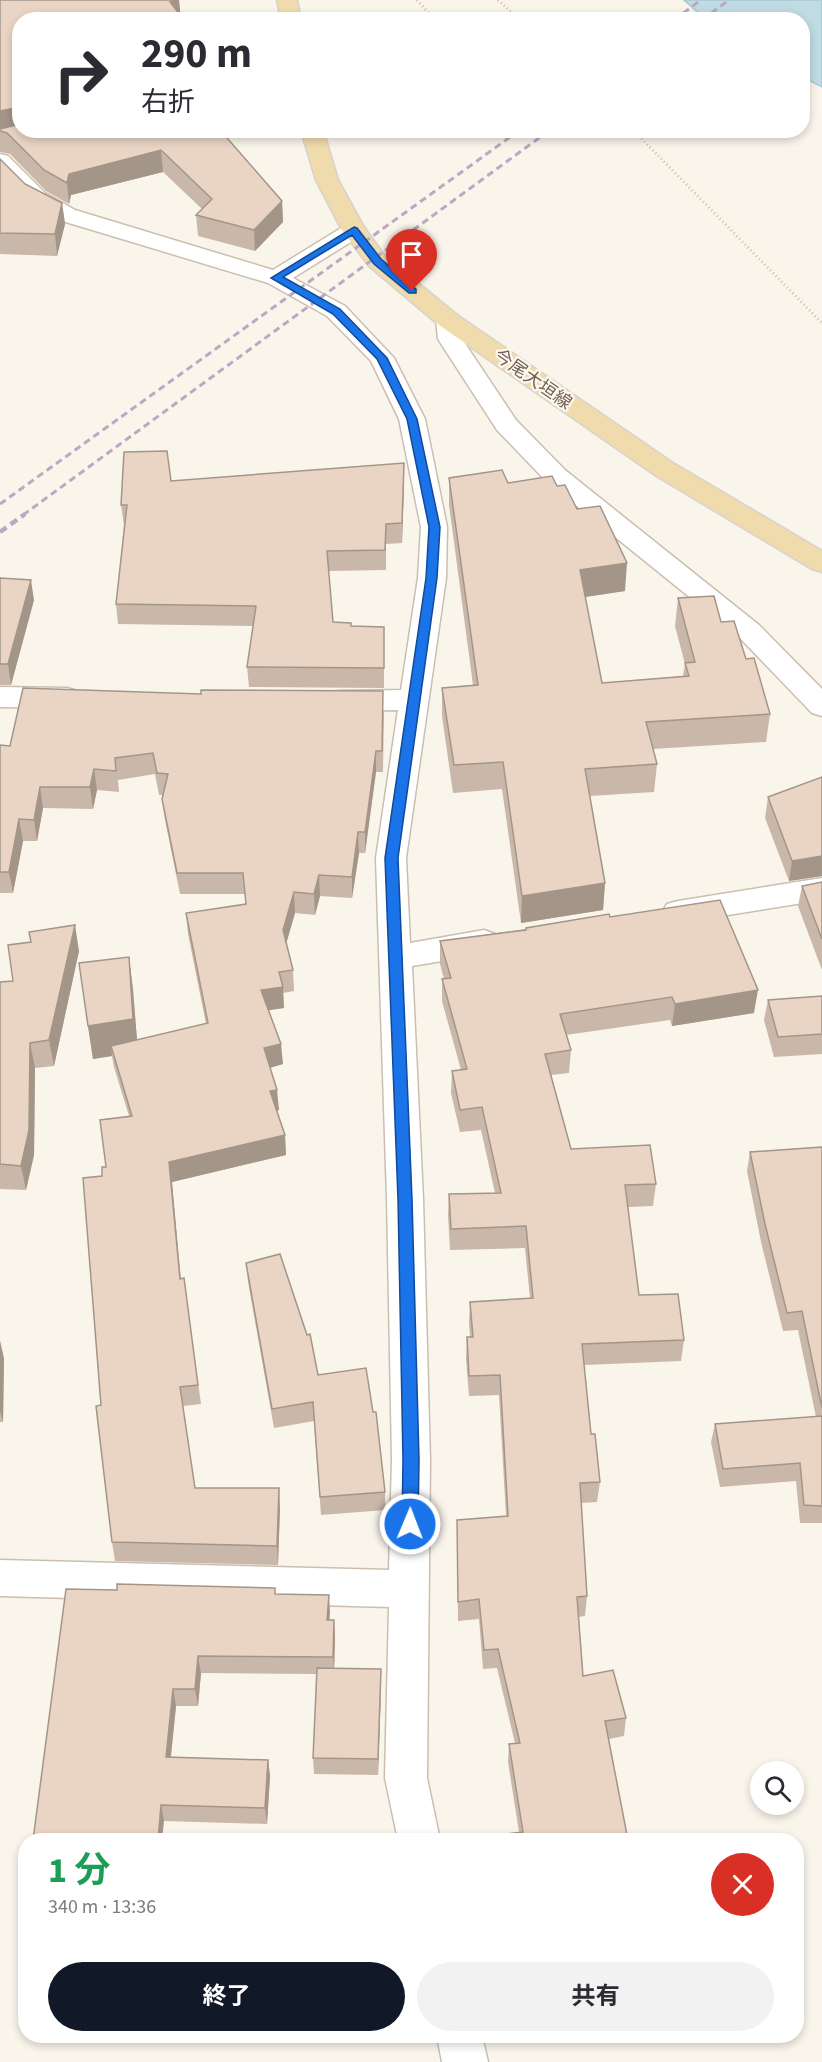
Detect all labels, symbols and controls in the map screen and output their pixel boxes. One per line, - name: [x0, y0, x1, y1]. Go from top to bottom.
- text: 290 m: [141, 24, 252, 84]
- icon: right: [42, 36, 120, 114]
- text: 右折: [141, 83, 195, 122]
- pin: [386, 229, 437, 291]
- icon: arrive: [395, 238, 428, 271]
- street label: 今尾大垣線: [489, 343, 577, 415]
- position arrow: [378, 1492, 442, 1556]
- map controls: [750, 1761, 804, 1815]
- button: search: [750, 1761, 804, 1815]
- text: 1 分: [48, 1845, 110, 1896]
- button: close: [711, 1853, 774, 1916]
- text: 340 m · 13:36: [48, 1893, 156, 1921]
- button: 終了: [48, 1962, 405, 2031]
- button: 共有: [417, 1962, 774, 2031]

